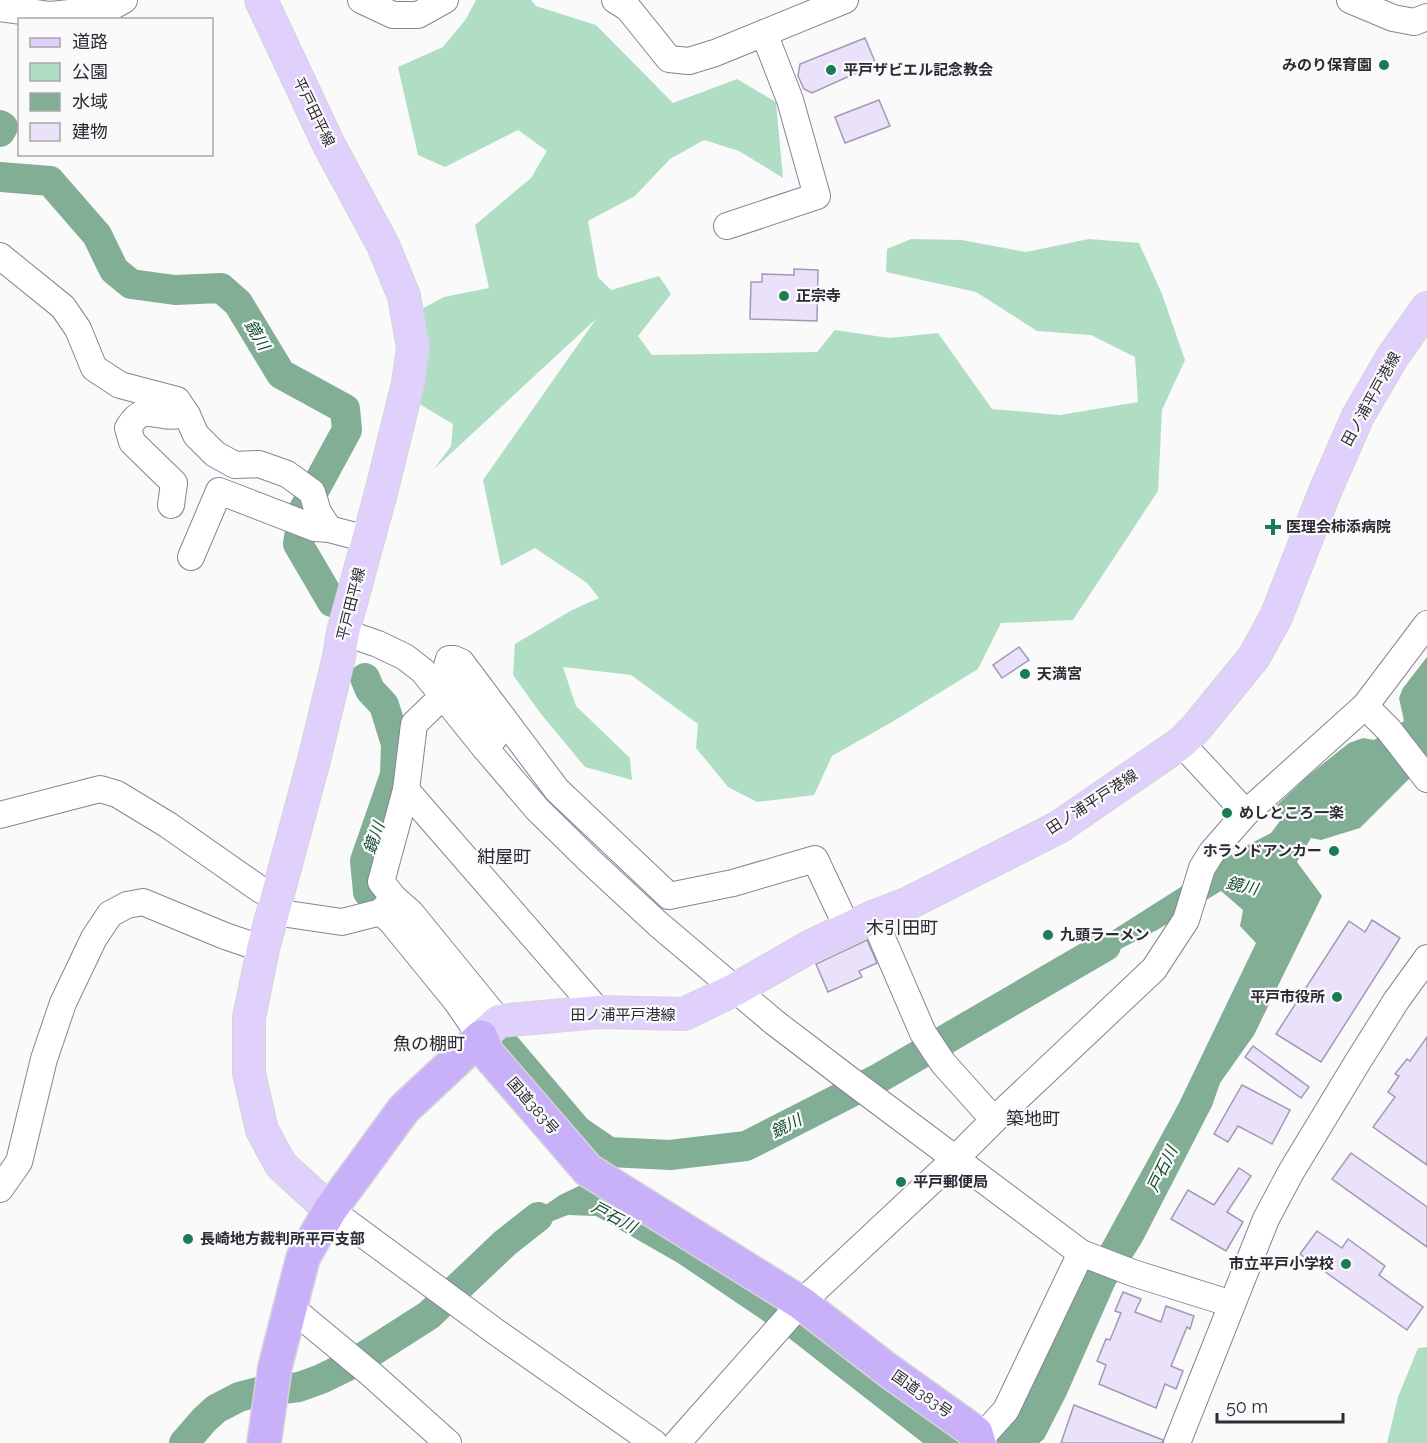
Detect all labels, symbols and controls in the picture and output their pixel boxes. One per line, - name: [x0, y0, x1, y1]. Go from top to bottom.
- legend: [18, 18, 213, 156]
- text: 道路: [72, 31, 108, 52]
- place label: みのり保育園: [1282, 56, 1372, 74]
- marker: みのり保育園: [1377, 58, 1391, 72]
- text: 公園: [72, 61, 108, 82]
- place label: 平戸ザビエル記念教会: [843, 61, 993, 79]
- marker: 平戸ザビエル記念教会: [824, 63, 838, 77]
- street label: 平戸田平線: [289, 74, 339, 150]
- text: 水域: [72, 91, 108, 112]
- text: 建物: [72, 121, 108, 142]
- place label: 正宗寺: [796, 287, 841, 305]
- marker: 正宗寺: [777, 289, 791, 303]
- water label: 鏡川: [241, 316, 274, 355]
- street label: 田ノ浦平戸港線: [1338, 349, 1404, 449]
- marker: 医理会柿添病院: [1264, 518, 1282, 536]
- place label: 医理会柿添病院: [1286, 518, 1391, 536]
- street label: 平戸田平線: [333, 565, 369, 643]
- place label: 天満宮: [1037, 665, 1082, 683]
- marker: 天満宮: [1018, 667, 1032, 681]
- street label: 田ノ浦平戸港線: [1043, 766, 1141, 838]
- place label: めしところ一楽: [1239, 804, 1344, 822]
- marker: めしところ一楽: [1220, 806, 1234, 820]
- water label: 鏡川: [360, 818, 389, 856]
- place label: ホランドアンカー: [1203, 842, 1322, 860]
- marker: ホランドアンカー: [1327, 844, 1341, 858]
- district label: 紺屋町: [477, 846, 531, 867]
- water label: 鏡川: [1224, 873, 1262, 899]
- district label: 木引田町: [866, 917, 938, 938]
- place label: 九頭ラーメン: [1060, 926, 1149, 944]
- marker: 九頭ラーメン: [1041, 928, 1055, 942]
- place label: 平戸市役所: [1250, 988, 1325, 1006]
- marker: 平戸市役所: [1330, 990, 1344, 1004]
- street label: 田ノ浦平戸港線: [570, 1006, 676, 1024]
- district label: 魚の棚町: [393, 1033, 465, 1054]
- street label: 国道383号: [503, 1074, 563, 1138]
- district label: 築地町: [1006, 1108, 1060, 1129]
- water label: 鏡川: [767, 1109, 806, 1142]
- water label: 戸石川: [1143, 1141, 1182, 1195]
- place label: 平戸郵便局: [913, 1173, 988, 1191]
- marker: 平戸郵便局: [894, 1175, 908, 1189]
- water label: 戸石川: [588, 1197, 641, 1238]
- place label: 長崎地方裁判所平戸支部: [200, 1230, 365, 1248]
- marker: 長崎地方裁判所平戸支部: [181, 1232, 195, 1246]
- place label: 市立平戸小学校: [1229, 1255, 1334, 1273]
- marker: 市立平戸小学校: [1339, 1257, 1353, 1271]
- street label: 国道383号: [888, 1367, 956, 1421]
- scale bar: [1217, 1386, 1343, 1424]
- text: 50 m: [1226, 1396, 1268, 1417]

